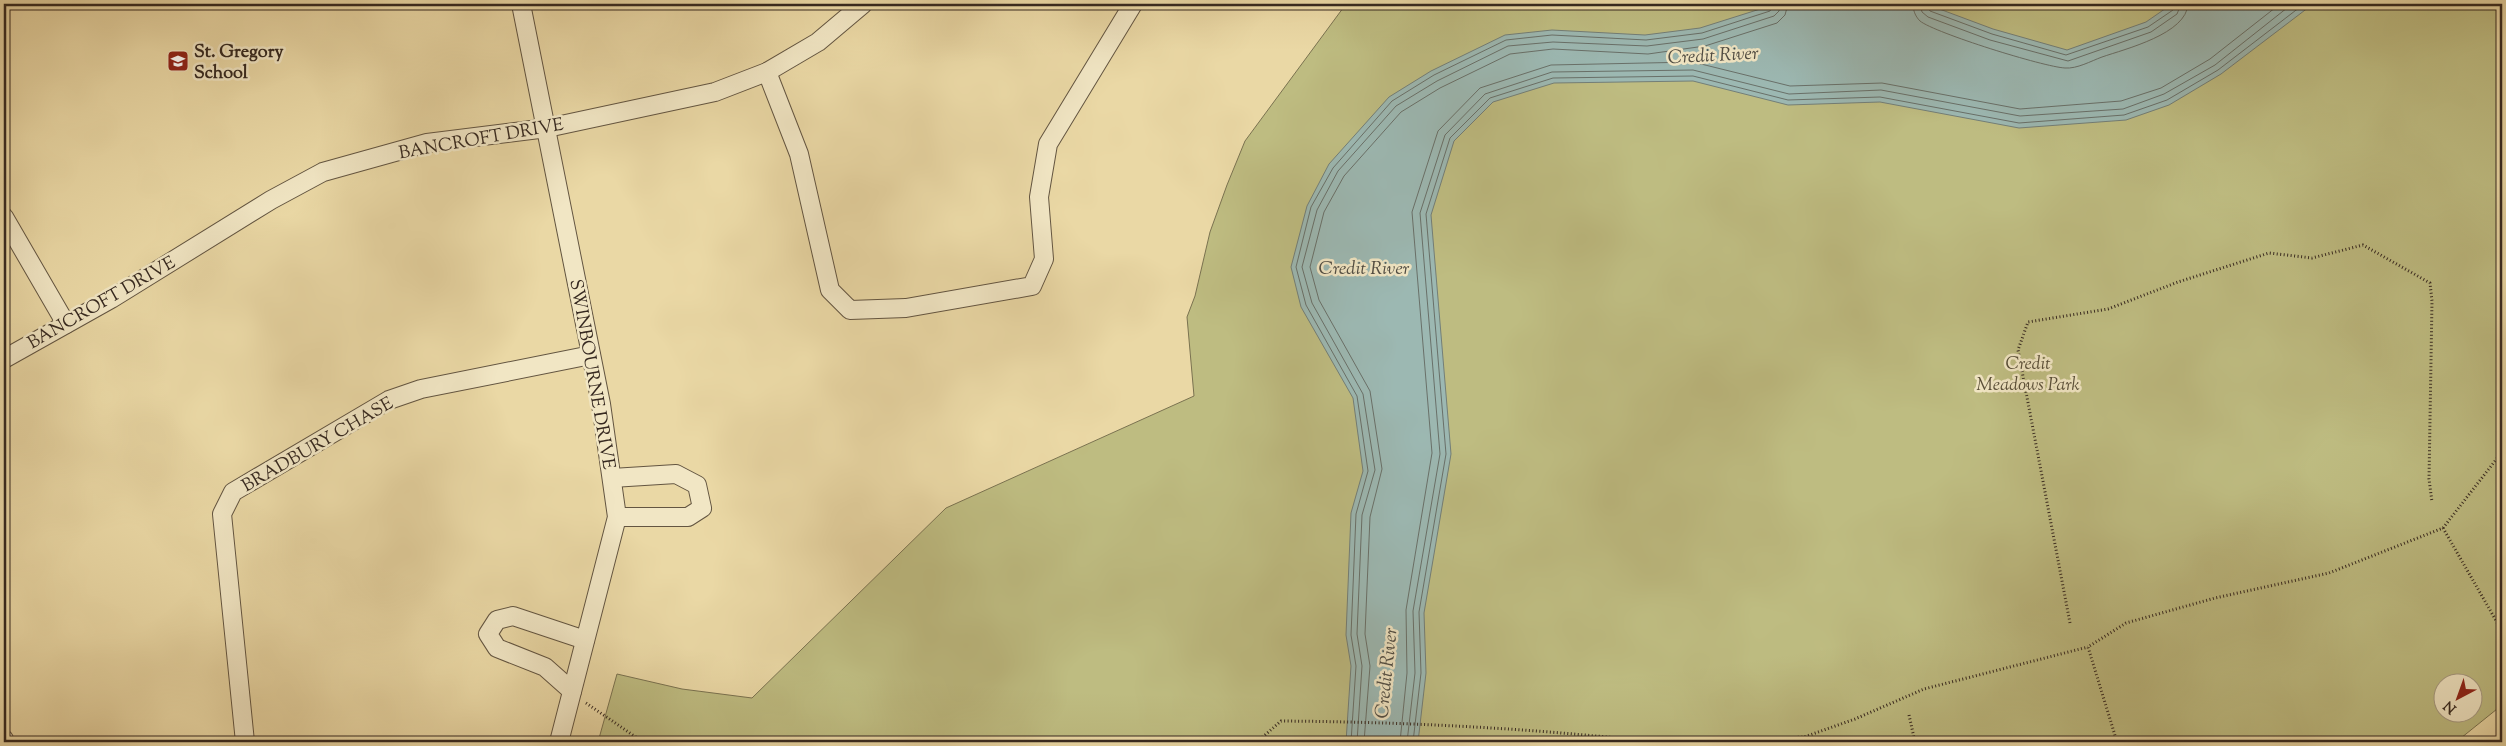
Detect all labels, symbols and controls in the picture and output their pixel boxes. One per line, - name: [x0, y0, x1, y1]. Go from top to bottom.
- place label: St. Gregory School: [194, 40, 283, 87]
- water label: Credit River: [1667, 41, 1760, 72]
- school or university icon: St. Gregory School: [166, 49, 190, 73]
- street label: BANCROFT DRIVE: [397, 113, 566, 167]
- street label: BANCROFT DRIVE: [23, 251, 181, 357]
- water label: Credit River: [1318, 256, 1410, 283]
- street label: SWINBOURNE DRIVE: [562, 277, 621, 472]
- park label: Credit Meadows Park: [1976, 352, 2080, 399]
- street label: BRADBURY CHASE: [237, 392, 399, 500]
- water label: Credit River: [1369, 626, 1406, 720]
- north arrow: [2434, 674, 2484, 724]
- text: N: [2440, 695, 2462, 718]

